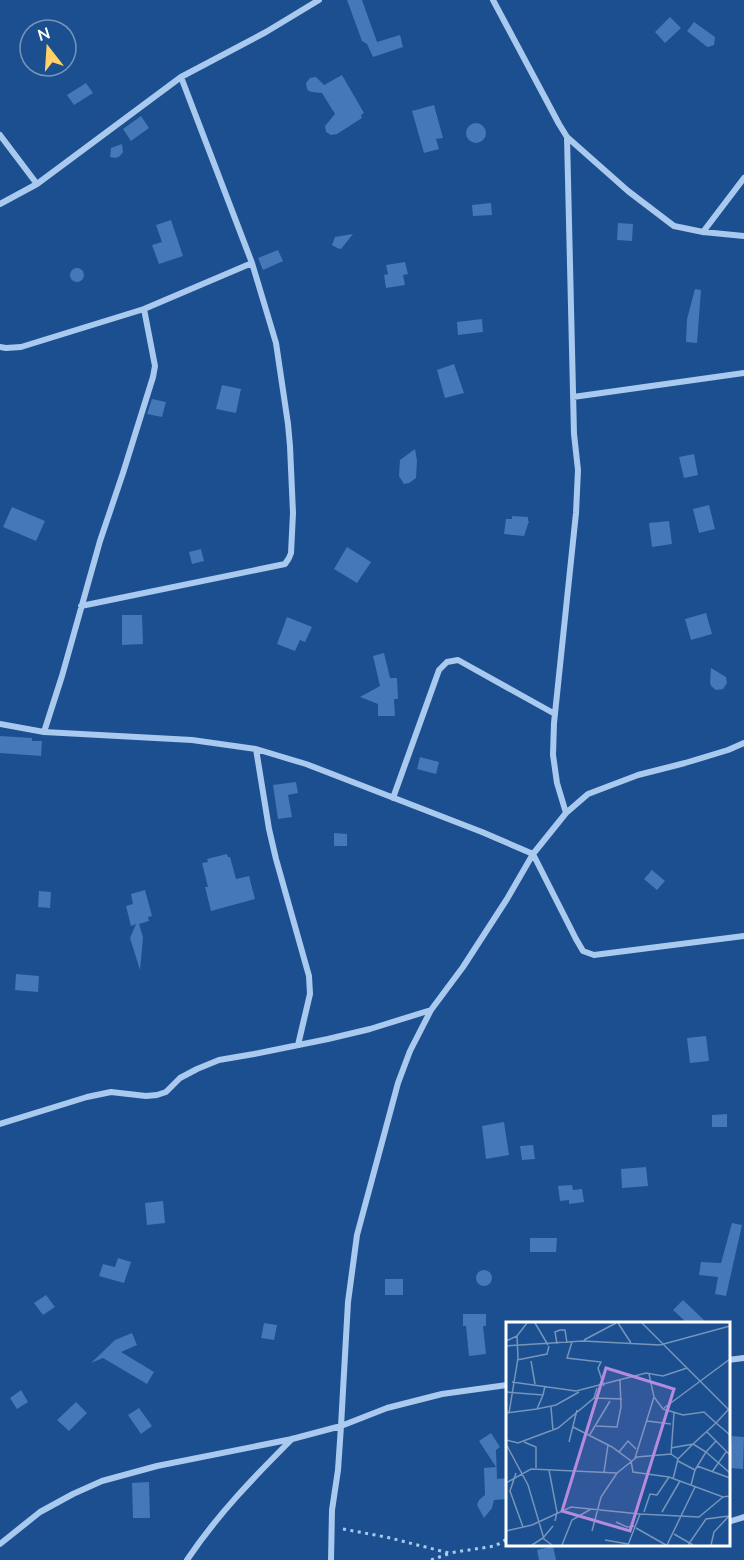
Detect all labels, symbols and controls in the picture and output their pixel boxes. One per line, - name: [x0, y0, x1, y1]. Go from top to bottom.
- north arrow: [18, 18, 78, 78]
- text: N: [35, 22, 53, 47]
- inset map: [506, 1322, 729, 1545]

